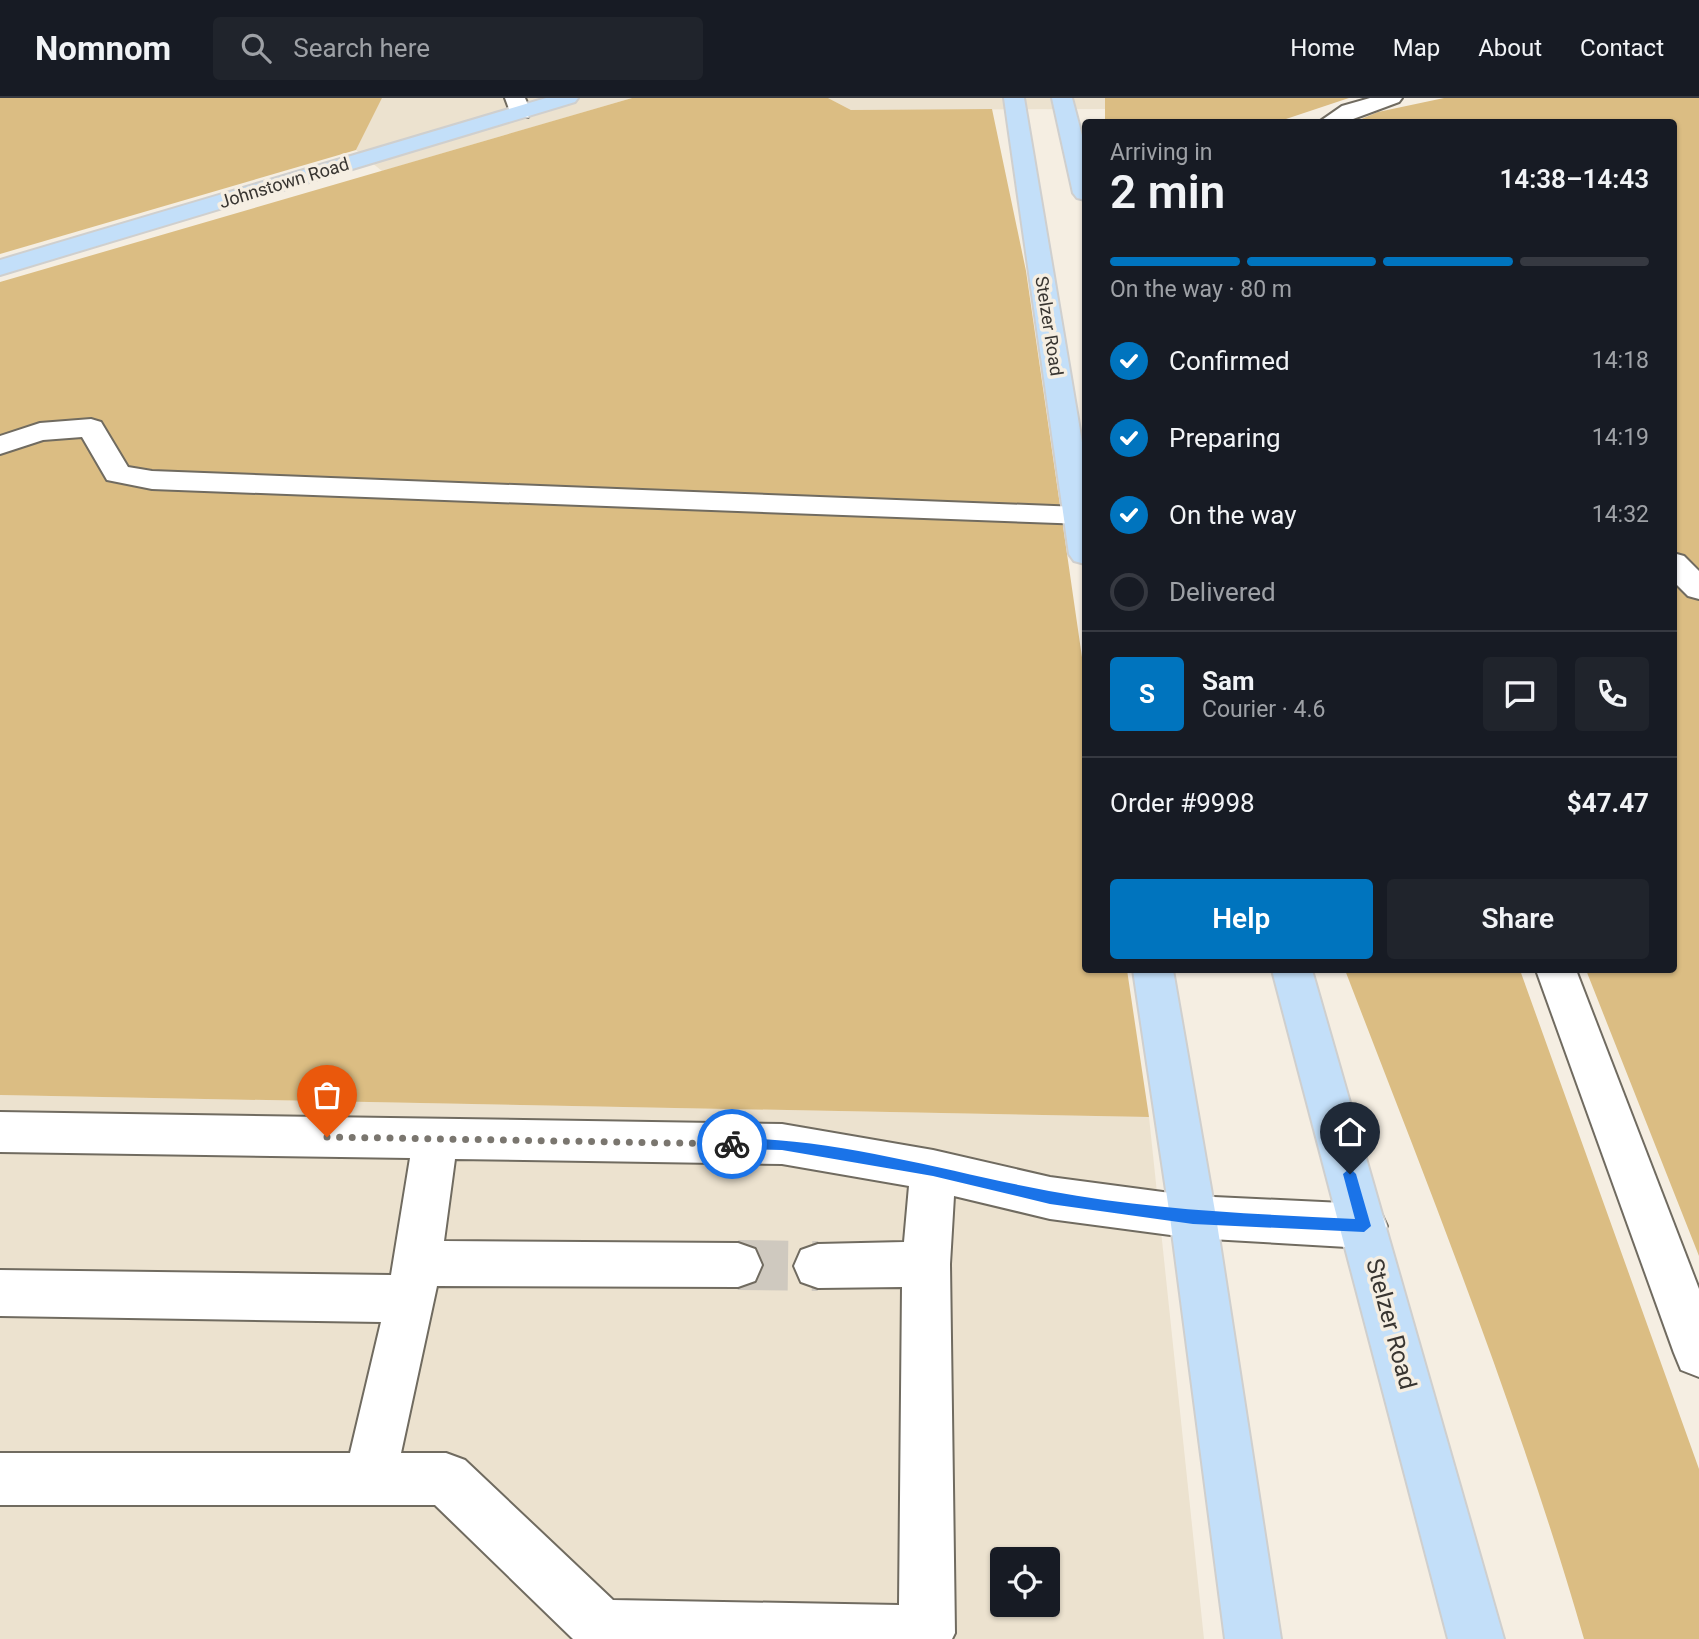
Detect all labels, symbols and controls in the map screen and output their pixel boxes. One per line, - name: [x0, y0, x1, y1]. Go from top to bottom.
- search box: [213, 17, 703, 80]
- text: Nomnom: [35, 29, 171, 68]
- icon: search: [237, 29, 275, 67]
- text: Search here: [293, 33, 430, 63]
- text: Home: [1290, 34, 1355, 62]
- text: Map: [1393, 34, 1440, 62]
- text: About: [1478, 34, 1542, 62]
- text: Contact: [1580, 34, 1664, 62]
- text: Arriving in: [1110, 139, 1213, 166]
- street label: Johnstown Road: [216, 153, 351, 212]
- text: 14:38–14:43: [1499, 164, 1649, 194]
- text: 2 min: [1110, 165, 1225, 219]
- street label: Stelzer Road: [1031, 275, 1068, 377]
- text: On the way · 80 m: [1110, 276, 1292, 303]
- icon: check: [1110, 342, 1148, 380]
- text: Confirmed: [1169, 346, 1290, 376]
- text: 14:18: [1592, 347, 1649, 374]
- icon: check: [1110, 419, 1148, 457]
- text: Preparing: [1169, 423, 1281, 453]
- text: 14:19: [1592, 424, 1649, 451]
- icon: check: [1110, 496, 1148, 534]
- text: On the way: [1169, 500, 1297, 530]
- text: 14:32: [1592, 501, 1649, 528]
- text: Delivered: [1169, 577, 1276, 607]
- button: chat: [1483, 657, 1557, 731]
- button: phone: [1575, 657, 1649, 731]
- text: Sam: [1202, 666, 1254, 696]
- text: S: [1139, 679, 1155, 709]
- text: Courier · 4.6: [1202, 696, 1325, 723]
- text: Order #9998: [1110, 788, 1255, 818]
- text: $47.47: [1567, 788, 1649, 818]
- button: Help: [1110, 879, 1373, 959]
- button: Share: [1387, 879, 1649, 959]
- pin: [297, 1065, 357, 1137]
- icon: bag: [308, 1076, 346, 1114]
- pin: [1320, 1102, 1380, 1174]
- courier: [697, 1109, 767, 1179]
- icon: home: [1331, 1113, 1369, 1151]
- icon: bike: [713, 1125, 751, 1163]
- street label: Stelzer Road: [1360, 1256, 1422, 1392]
- map controls: [990, 1547, 1060, 1617]
- button: locate: [990, 1547, 1060, 1617]

